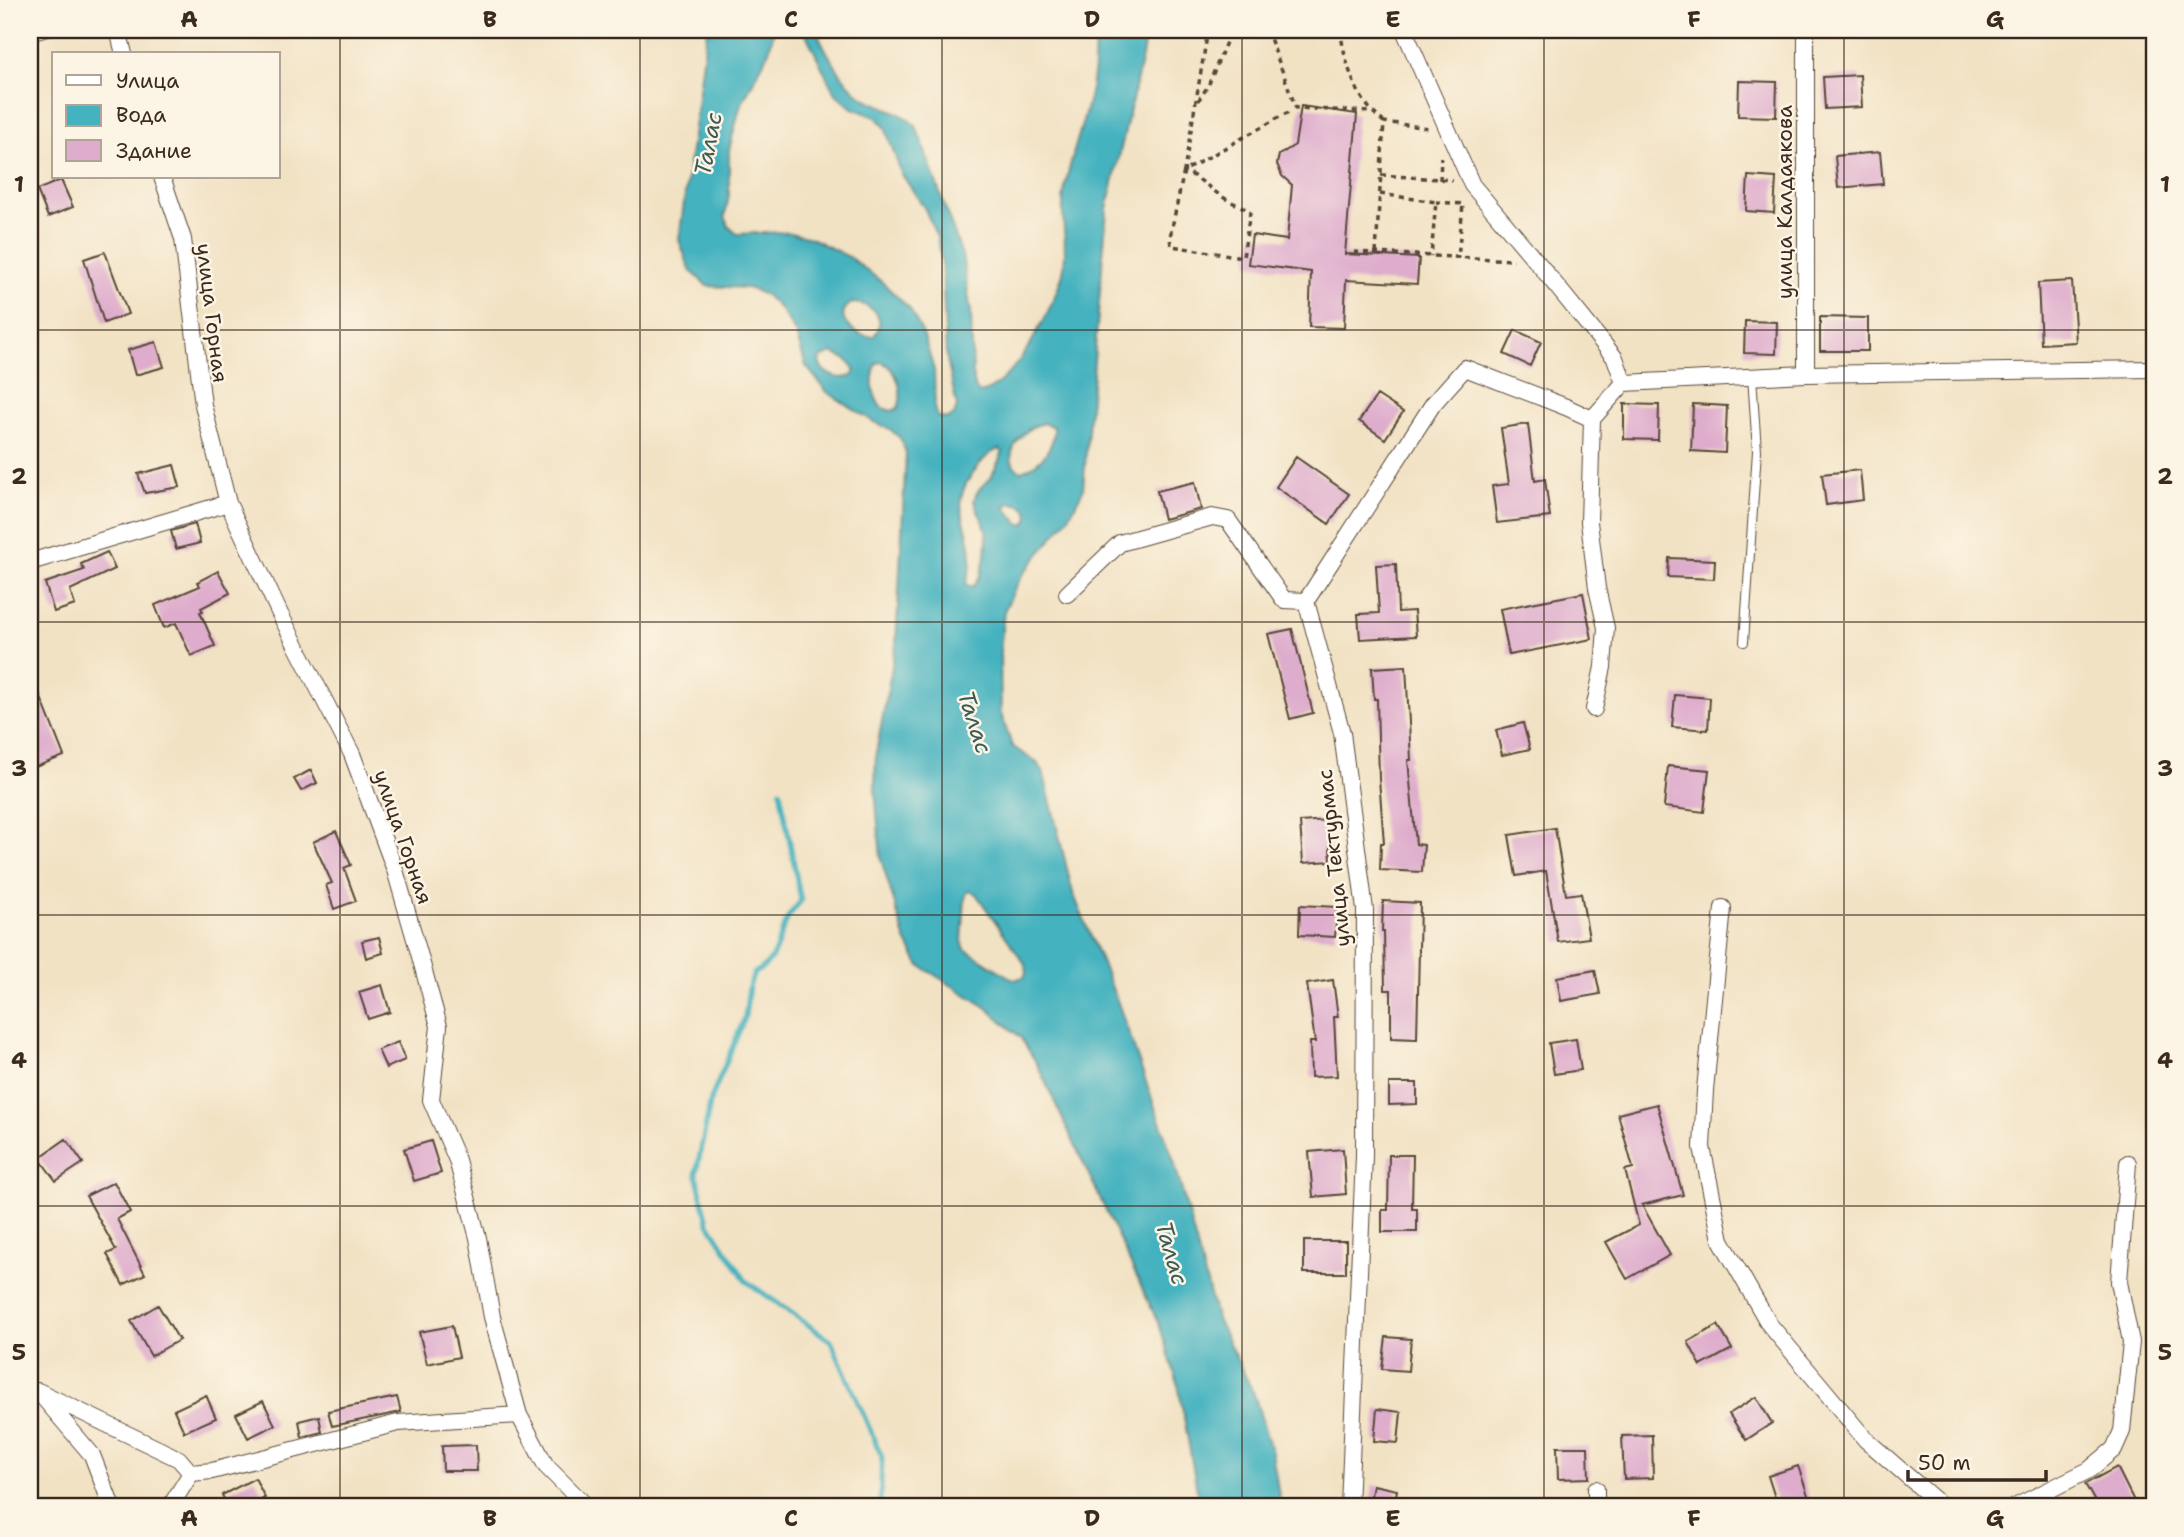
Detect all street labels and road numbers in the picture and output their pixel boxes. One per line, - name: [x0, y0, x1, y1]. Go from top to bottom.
- street label: улица Калдаякова: [1771, 105, 1799, 299]
- street label: улица Горная: [190, 242, 234, 384]
- street label: улица Горная: [367, 766, 439, 908]
- street label: улица Тектурмас: [1311, 768, 1357, 948]

